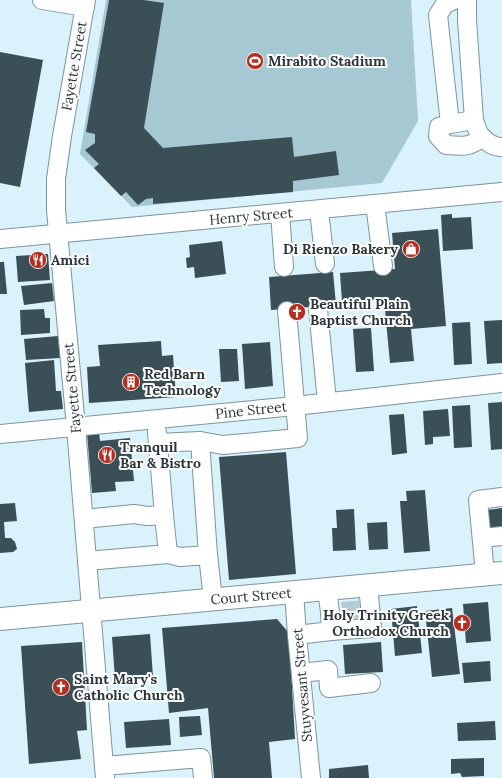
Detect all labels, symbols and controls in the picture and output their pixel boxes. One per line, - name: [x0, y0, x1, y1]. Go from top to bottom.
- street label: Fayette Street: [57, 19, 91, 112]
- sports icon: Mirabito Stadium: [245, 51, 265, 71]
- place label: Mirabito Stadium: [268, 52, 386, 70]
- street label: Henry Street: [208, 203, 294, 229]
- shop icon: Di Rienzo Bakery: [401, 239, 421, 259]
- place label: Di Rienzo Bakery: [283, 240, 398, 258]
- restaurant icon: Amici: [28, 250, 48, 270]
- place label: Amici: [51, 251, 90, 269]
- place label: Beautiful Plain Baptist Church: [310, 295, 411, 329]
- church icon: Beautiful Plain Baptist Church: [287, 302, 307, 322]
- street label: Fayette Street: [59, 341, 85, 434]
- place label: Red Barn Technology: [144, 365, 221, 399]
- building icon: Red Barn Technology: [121, 372, 141, 392]
- street label: Pine Street: [214, 397, 288, 423]
- place label: Tranquil Bar & Bistro: [120, 438, 201, 472]
- restaurant icon: Tranquil Bar & Bistro: [97, 445, 117, 465]
- street label: Court Street: [210, 583, 293, 609]
- place label: Holy Trinity Greek Orthodox Church: [323, 606, 450, 640]
- church icon: Holy Trinity Greek Orthodox Church: [452, 613, 472, 633]
- street label: Stuyvesant Street: [288, 627, 316, 743]
- place label: Saint Mary's Catholic Church: [74, 670, 183, 704]
- church icon: Saint Mary's Catholic Church: [51, 677, 71, 697]

